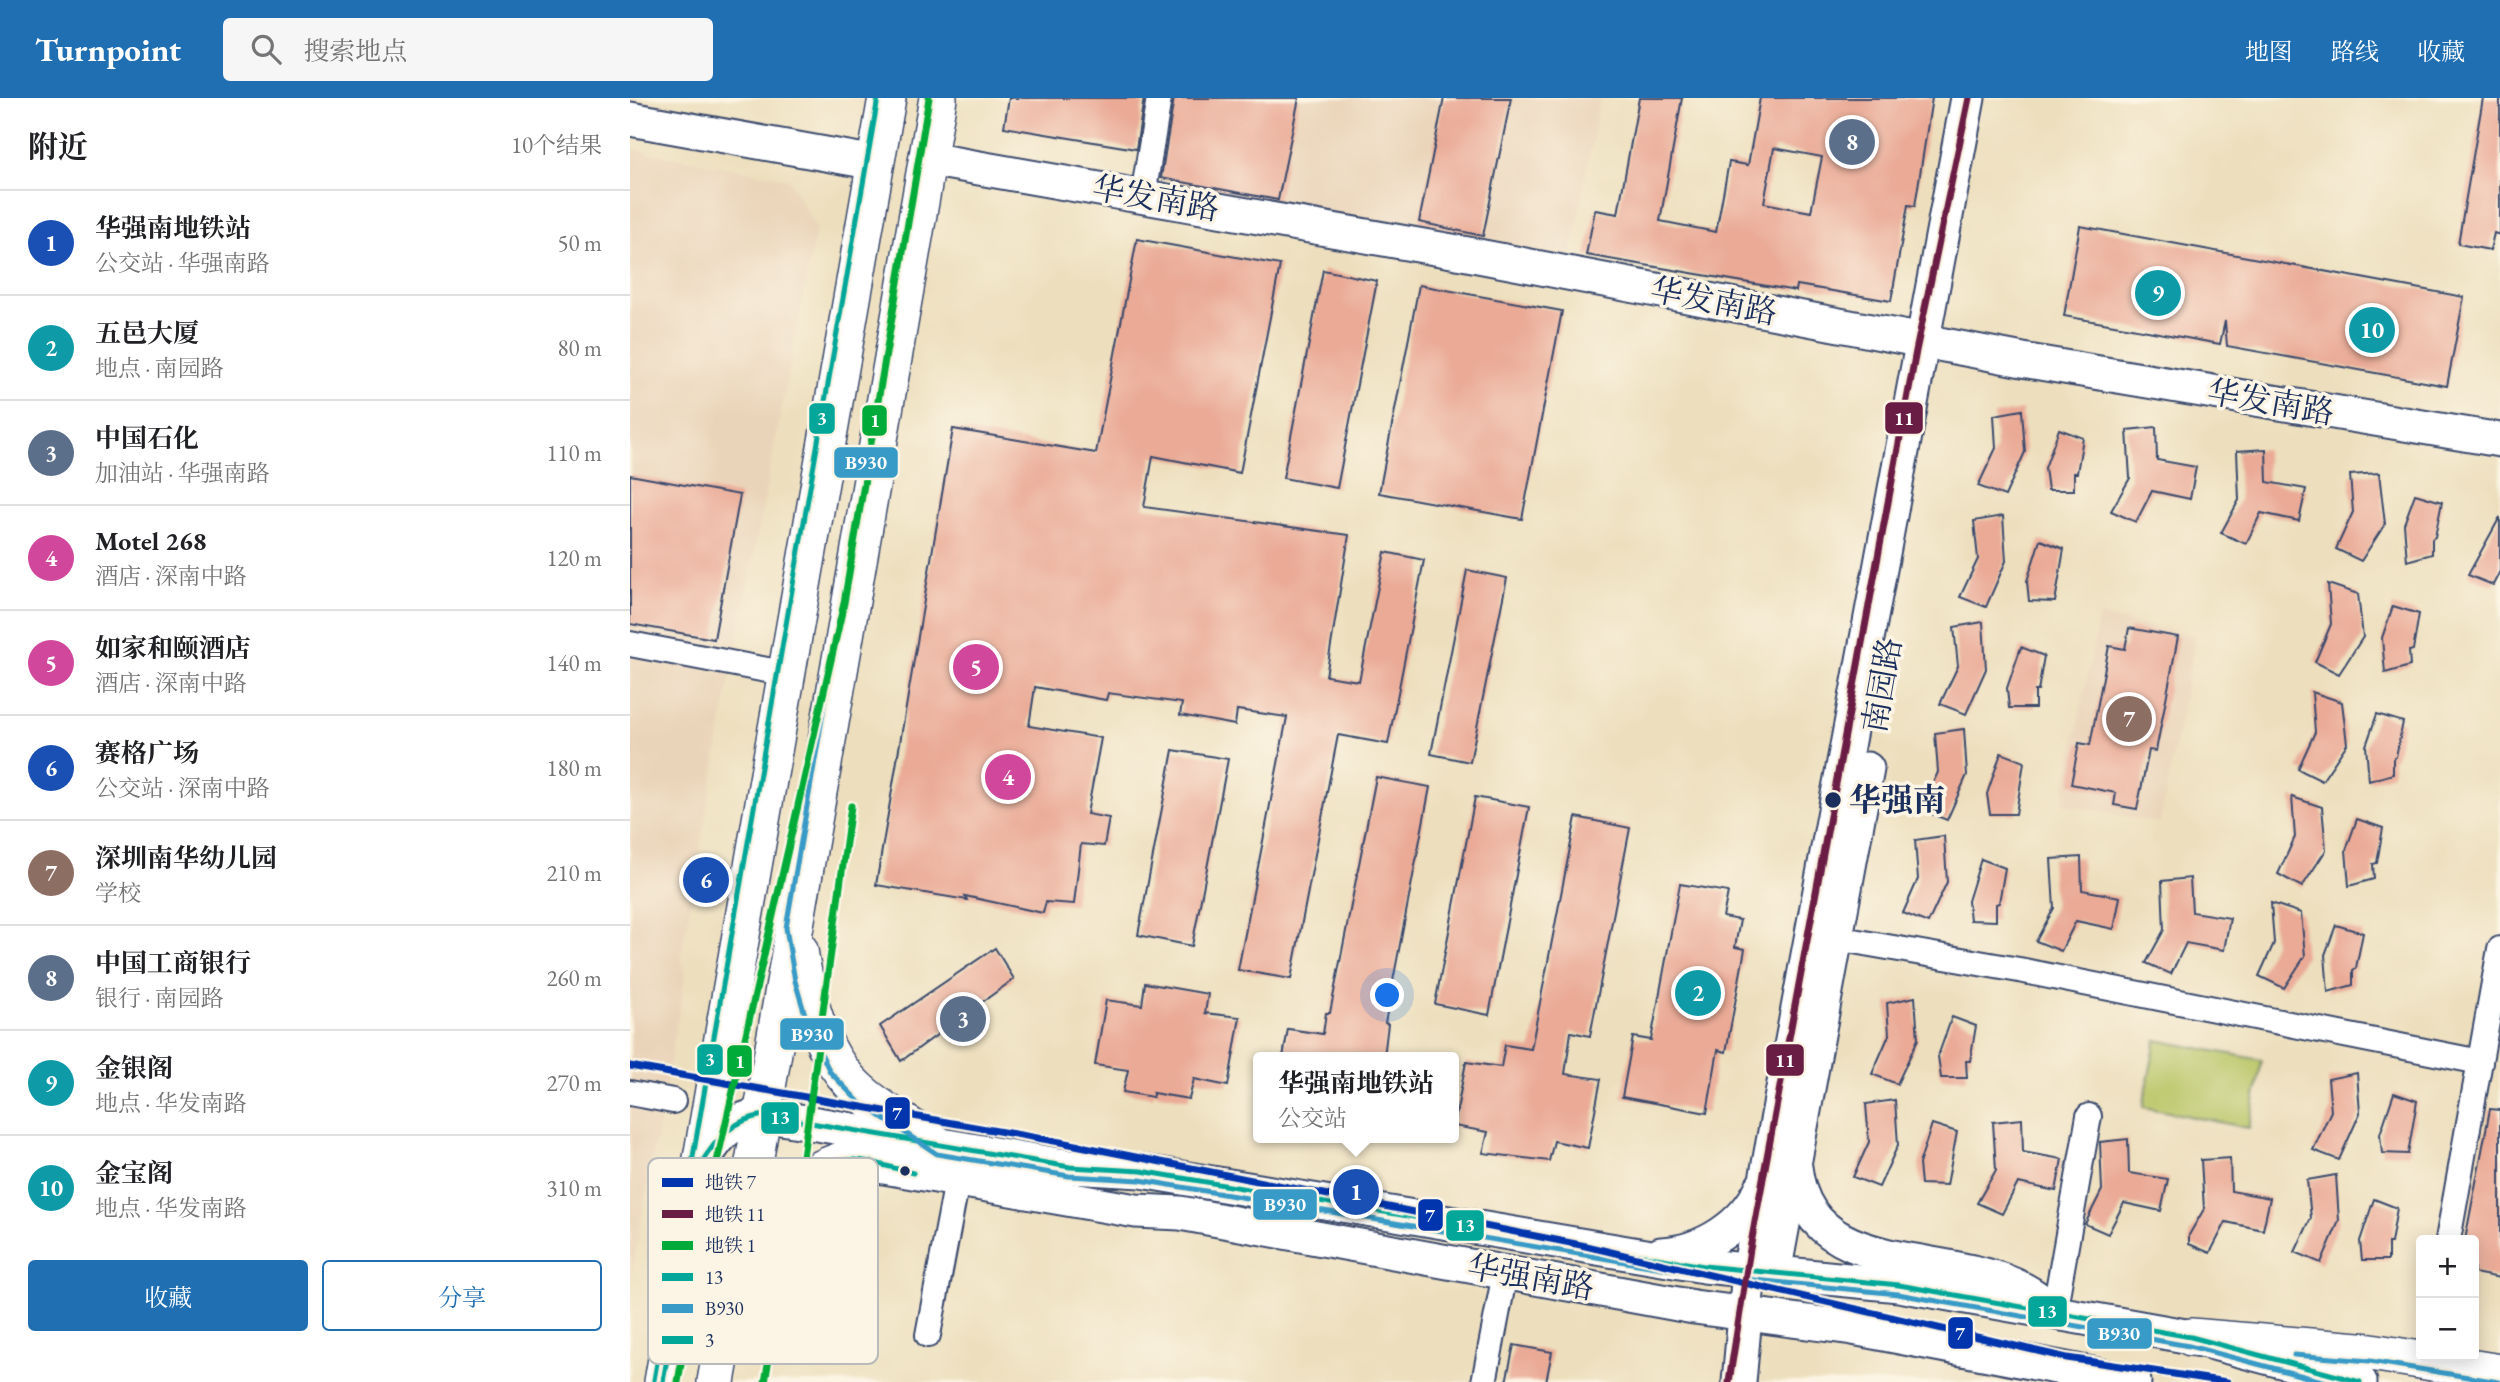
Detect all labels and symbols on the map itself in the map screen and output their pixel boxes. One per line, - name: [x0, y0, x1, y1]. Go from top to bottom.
- pin: 8: [1829, 116, 1875, 168]
- street label: 华发南路: [1089, 166, 1223, 230]
- pin: 9: [2135, 267, 2181, 319]
- street label: 华发南路: [1647, 268, 1781, 334]
- pin: 10: [2349, 304, 2395, 356]
- street label: 华发南路: [2204, 370, 2338, 434]
- line badge: 11: [1884, 401, 1924, 435]
- line badge: 3: [808, 402, 836, 435]
- line badge: 1: [861, 404, 888, 437]
- text: 3: [817, 406, 827, 431]
- text: 11: [1894, 406, 1914, 431]
- text: 1: [870, 408, 880, 433]
- line badge: B930: [833, 446, 899, 479]
- text: B930: [845, 450, 887, 475]
- street label: 南园路: [1853, 634, 1911, 736]
- pin: 5: [953, 641, 999, 693]
- pin: 7: [2106, 693, 2152, 745]
- pin: 4: [985, 751, 1031, 803]
- place label: 华强南: [1849, 779, 1945, 821]
- marker: 华强南: [1823, 790, 1843, 810]
- pin: 6: [683, 854, 729, 906]
- pin: 2: [1675, 967, 1721, 1019]
- your location: [1370, 978, 1404, 1012]
- pin: 3: [940, 993, 986, 1045]
- line badge: B930: [779, 1017, 845, 1051]
- text: B930: [791, 1022, 833, 1047]
- line badge: 3: [696, 1043, 724, 1076]
- line badge: 11: [1765, 1043, 1805, 1077]
- line badge: 1: [726, 1044, 753, 1078]
- text: 3: [705, 1047, 715, 1072]
- text: 11: [1775, 1048, 1795, 1073]
- text: 1: [735, 1049, 745, 1074]
- line badge: 7: [884, 1096, 911, 1130]
- line badge: 13: [760, 1101, 800, 1135]
- text: 7: [892, 1101, 903, 1126]
- text: 13: [770, 1105, 790, 1130]
- legend: [648, 1158, 878, 1364]
- unlabelled marker: [898, 1164, 912, 1178]
- pin: 1: [1333, 1166, 1379, 1218]
- text: 地铁 7: [705, 1170, 757, 1195]
- line badge: B930: [1252, 1188, 1318, 1221]
- text: B930: [1264, 1192, 1306, 1217]
- line badge: 7: [1417, 1198, 1444, 1232]
- text: 地铁 11: [705, 1202, 765, 1227]
- text: 7: [1425, 1203, 1436, 1228]
- line badge: 13: [1445, 1209, 1485, 1242]
- text: 13: [1455, 1213, 1475, 1238]
- text: 地铁 1: [705, 1233, 756, 1258]
- street label: 华强南路: [1464, 1245, 1598, 1309]
- text: 13: [705, 1265, 723, 1290]
- line badge: 13: [2027, 1295, 2068, 1328]
- text: B930: [705, 1296, 744, 1321]
- text: 13: [2037, 1299, 2057, 1324]
- line badge: 7: [1947, 1316, 1974, 1350]
- line badge: B930: [2086, 1317, 2153, 1350]
- text: 7: [1955, 1321, 1966, 1346]
- text: B930: [2098, 1321, 2140, 1346]
- text: 3: [705, 1328, 714, 1353]

